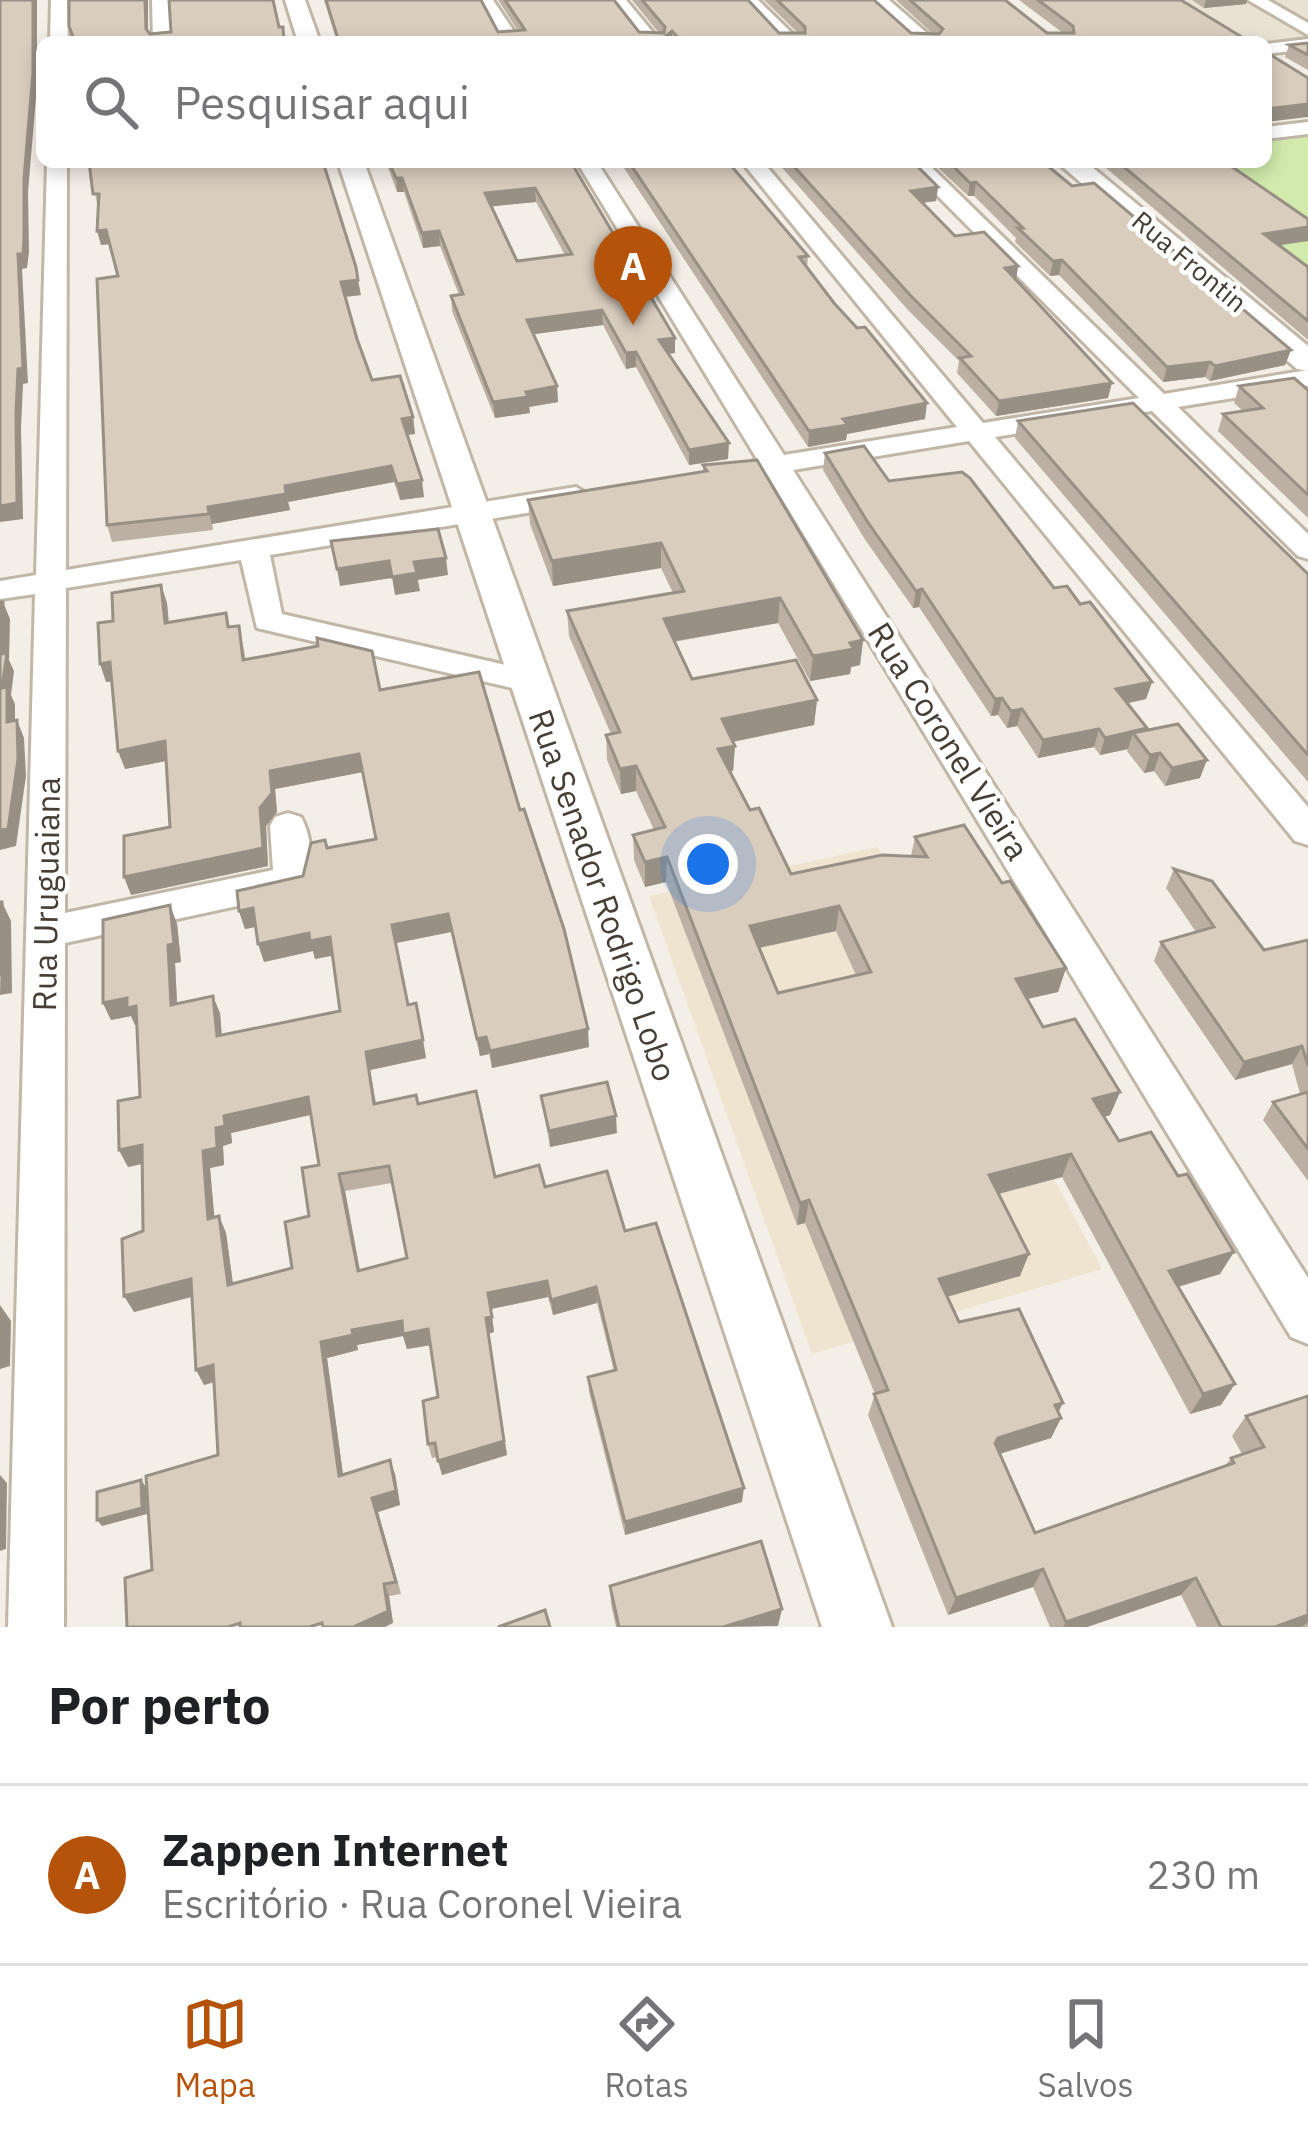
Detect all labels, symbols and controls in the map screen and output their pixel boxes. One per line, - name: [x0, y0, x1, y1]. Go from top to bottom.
- search box: [36, 36, 1272, 168]
- icon: search: [78, 69, 144, 135]
- text: Pesquisar aqui: [174, 73, 470, 131]
- street label: Rua Frontin: [1125, 203, 1255, 319]
- pin: A: [594, 226, 672, 325]
- street label: Rua Coronel Vieira: [859, 614, 1040, 868]
- street label: Rua Senador Rodrigo Lobo: [520, 703, 687, 1087]
- street label: Rua Uruguaiana: [22, 776, 69, 1012]
- your location: [678, 834, 738, 894]
- text: Por perto: [48, 1672, 270, 1738]
- text: Zappen Internet: [162, 1820, 509, 1878]
- text: A: [74, 1849, 100, 1900]
- text: 230 m: [1147, 1849, 1260, 1900]
- text: Escritório · Rua Coronel Vieira: [162, 1878, 682, 1929]
- tab: Mapa: [174, 1991, 256, 2106]
- tab: Rotas: [604, 1991, 689, 2106]
- tab: Salvos: [1038, 1991, 1134, 2106]

